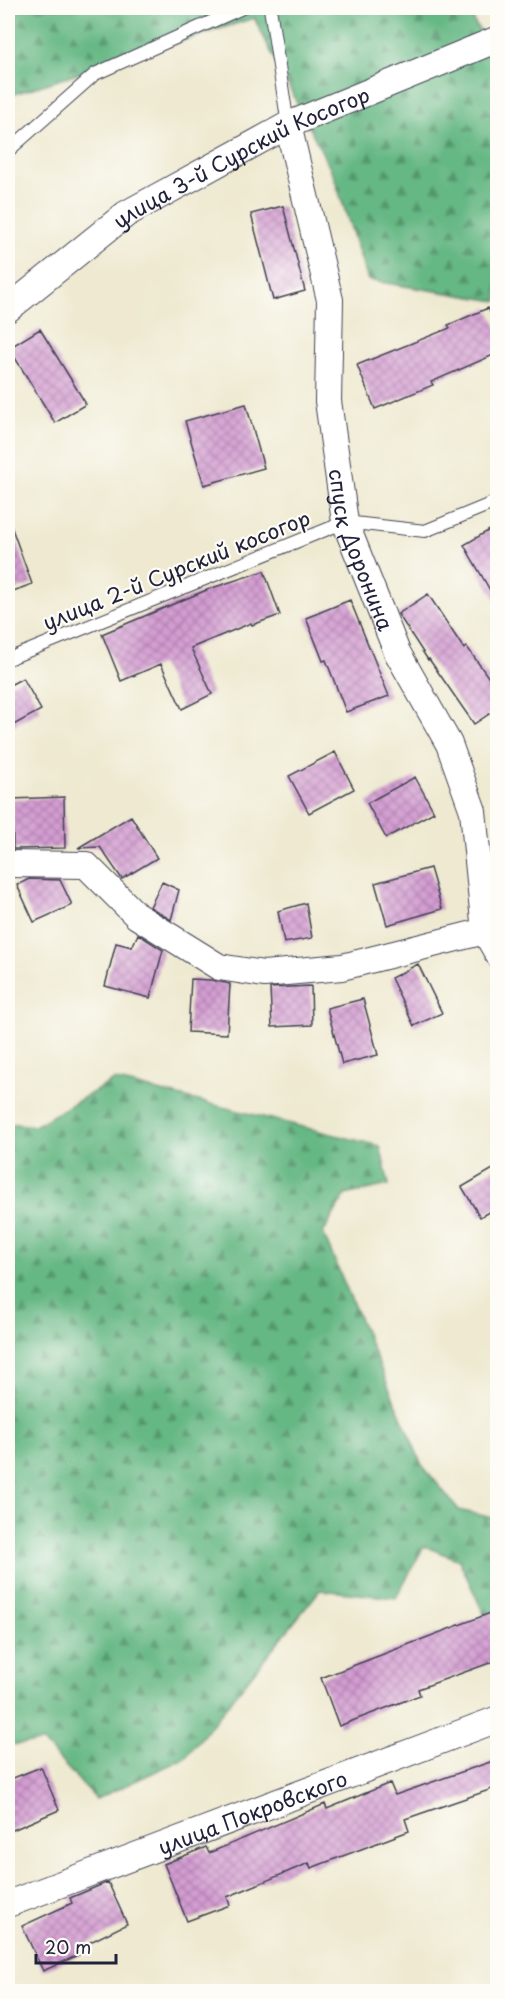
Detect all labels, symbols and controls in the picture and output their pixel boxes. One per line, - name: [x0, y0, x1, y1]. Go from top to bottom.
- street label: улица 3-й Сурский Косогор: [105, 77, 374, 235]
- street label: спуск Доронина: [322, 466, 403, 636]
- street label: улица 2-й Сурский косогор: [37, 501, 315, 637]
- street label: улица Покровского: [153, 1761, 352, 1862]
- scale bar: [36, 1927, 116, 1965]
- text: 20 m: [45, 1933, 91, 1960]

